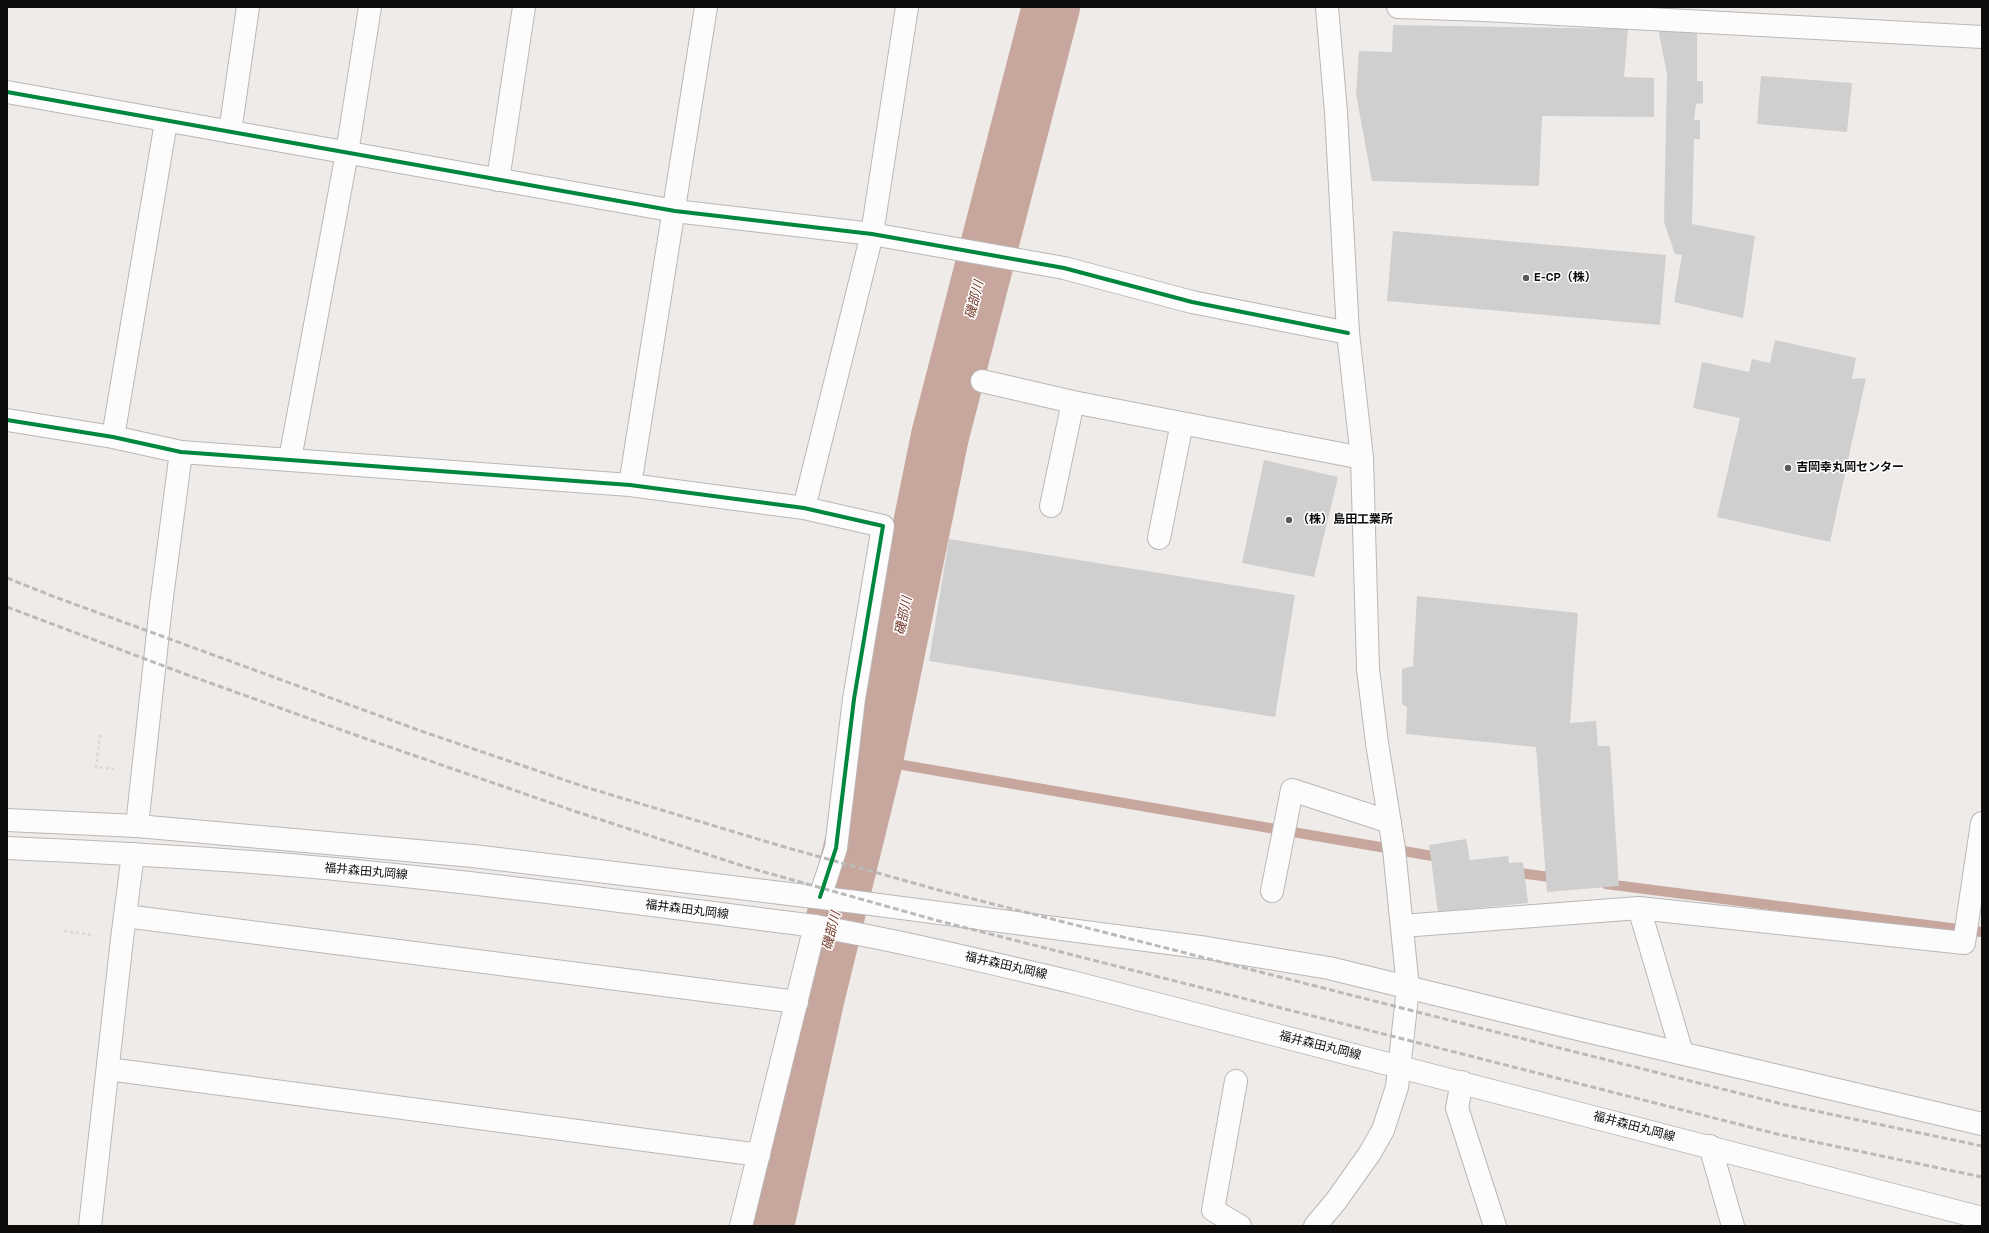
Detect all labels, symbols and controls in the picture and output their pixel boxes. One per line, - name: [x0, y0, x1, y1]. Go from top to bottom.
- place label: E-CP（株）: [1534, 271, 1597, 285]
- marker: E-CP（株）: [1521, 273, 1531, 283]
- water label: 磯部川: [963, 279, 987, 321]
- place label: 吉岡幸丸岡センター: [1796, 461, 1904, 475]
- marker: 吉岡幸丸岡センター: [1783, 463, 1793, 473]
- place label: （株）島田工業所: [1297, 513, 1393, 527]
- marker: （株）島田工業所: [1284, 515, 1294, 525]
- water label: 磯部川: [893, 595, 915, 637]
- street label: 福井森田丸岡線: [324, 861, 408, 883]
- street label: 福井森田丸岡線: [644, 898, 730, 922]
- water label: 磯部川: [820, 910, 844, 952]
- street label: 福井森田丸岡線: [963, 950, 1049, 982]
- street label: 福井森田丸岡線: [1278, 1029, 1362, 1063]
- street label: 福井森田丸岡線: [1592, 1109, 1676, 1145]

